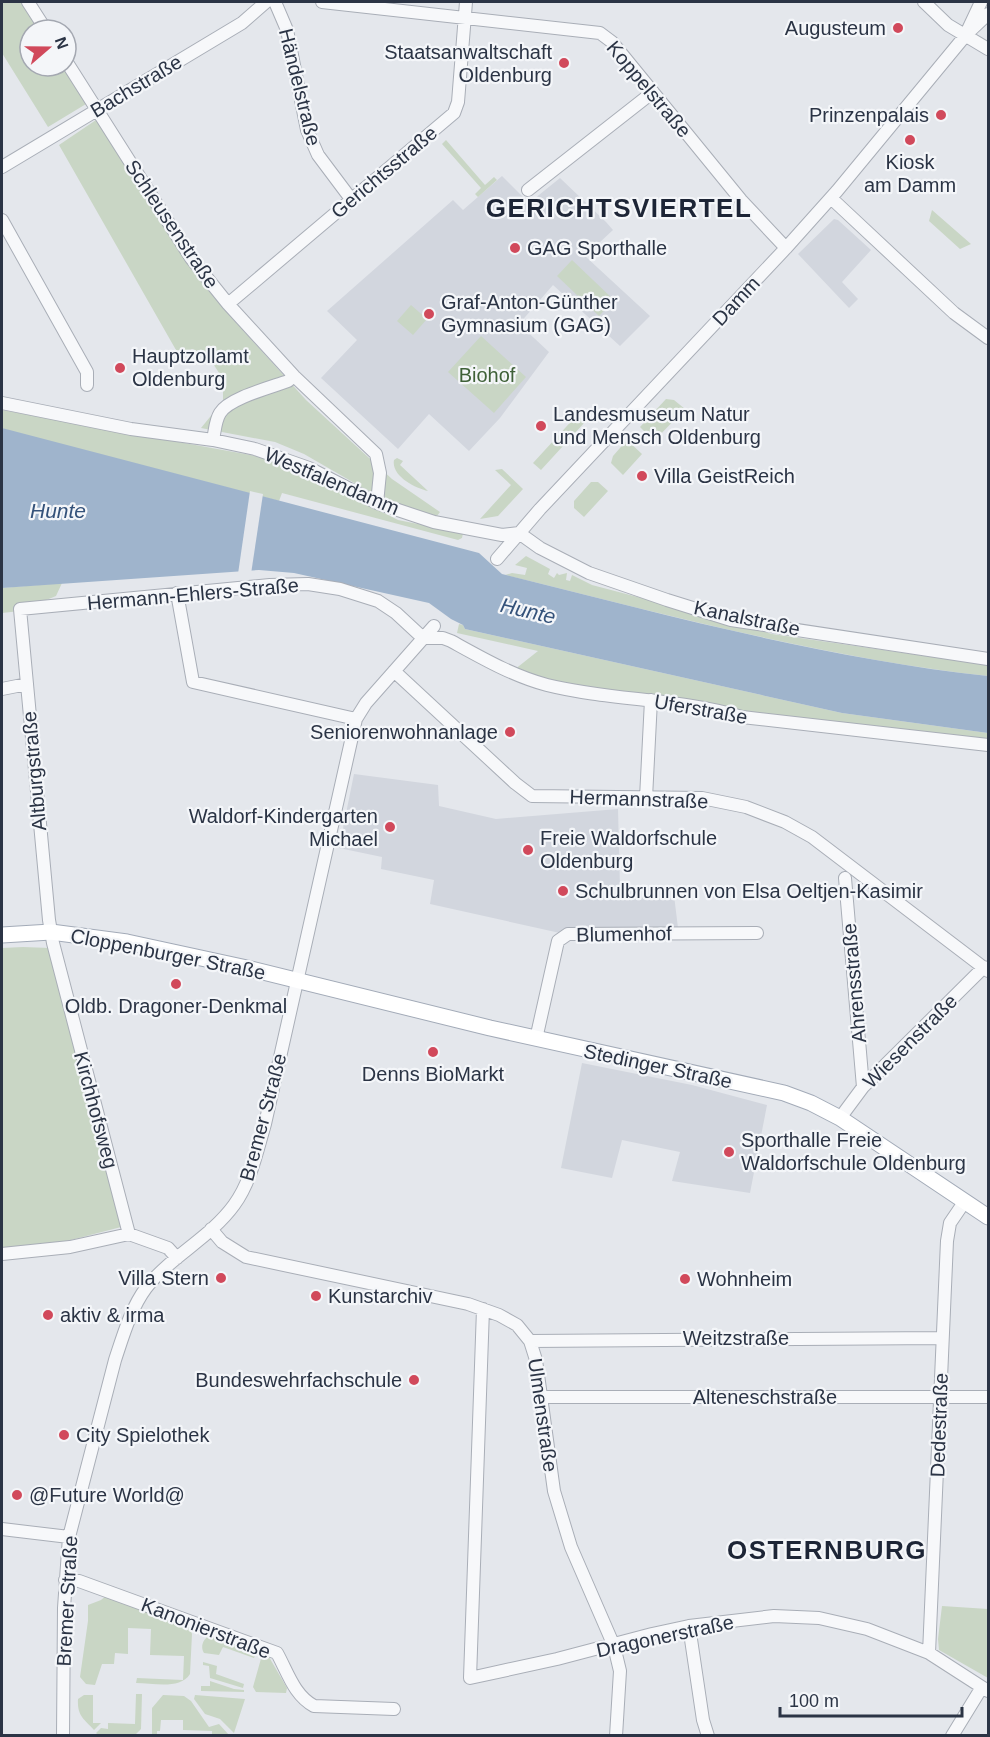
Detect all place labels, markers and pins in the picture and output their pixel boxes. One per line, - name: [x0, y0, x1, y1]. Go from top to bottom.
- place label: Augusteum: [785, 17, 886, 39]
- marker: Augusteum: [891, 21, 905, 35]
- place label: Staatsanwaltschaft Oldenburg: [384, 41, 552, 86]
- marker: Staatsanwaltschaft Oldenburg: [557, 56, 571, 70]
- place label: Prinzenpalais: [809, 104, 929, 126]
- marker: Prinzenpalais: [934, 108, 948, 122]
- marker: Kiosk am Damm: [903, 133, 917, 147]
- place label: Kiosk am Damm: [864, 151, 956, 196]
- place label: GAG Sporthalle: [527, 237, 667, 259]
- marker: GAG Sporthalle: [508, 241, 522, 255]
- place label: Graf-Anton-Günther Gymnasium (GAG): [441, 291, 618, 336]
- marker: Graf-Anton-Günther Gymnasium (GAG): [422, 307, 436, 321]
- place label: Hauptzollamt Oldenburg: [132, 345, 249, 390]
- marker: Hauptzollamt Oldenburg: [113, 361, 127, 375]
- place label: Landesmuseum Natur und Mensch Oldenburg: [553, 403, 761, 448]
- marker: Landesmuseum Natur und Mensch Oldenburg: [534, 419, 548, 433]
- place label: Villa GeistReich: [654, 465, 795, 487]
- marker: Villa GeistReich: [635, 469, 649, 483]
- place label: Seniorenwohnanlage: [310, 721, 498, 743]
- marker: Seniorenwohnanlage: [503, 725, 517, 739]
- place label: Waldorf-Kindergarten Michael: [189, 805, 378, 850]
- marker: Waldorf-Kindergarten Michael: [383, 820, 397, 834]
- place label: Freie Waldorfschule Oldenburg: [540, 827, 717, 872]
- marker: Freie Waldorfschule Oldenburg: [521, 843, 535, 857]
- place label: Schulbrunnen von Elsa Oeltjen-Kasimir: [575, 880, 923, 902]
- marker: Schulbrunnen von Elsa Oeltjen-Kasimir: [556, 884, 570, 898]
- marker: Oldb. Dragoner-Denkmal: [169, 977, 183, 991]
- place label: Oldb. Dragoner-Denkmal: [65, 995, 287, 1017]
- marker: Denns BioMarkt: [426, 1045, 440, 1059]
- place label: Denns BioMarkt: [362, 1063, 505, 1085]
- place label: Sporthalle Freie Waldorfschule Oldenburg: [741, 1129, 966, 1174]
- marker: Sporthalle Freie Waldorfschule Oldenburg: [722, 1145, 736, 1159]
- place label: Villa Stern: [118, 1267, 209, 1289]
- place label: Wohnheim: [697, 1268, 792, 1290]
- marker: Villa Stern: [214, 1271, 228, 1285]
- marker: Wohnheim: [678, 1272, 692, 1286]
- place label: Kunstarchiv: [328, 1285, 433, 1307]
- marker: Kunstarchiv: [309, 1289, 323, 1303]
- place label: aktiv & irma: [60, 1304, 165, 1326]
- marker: aktiv & irma: [41, 1308, 55, 1322]
- place label: Bundeswehrfachschule: [195, 1369, 402, 1391]
- marker: Bundeswehrfachschule: [407, 1373, 421, 1387]
- place label: City Spielothek: [76, 1424, 210, 1446]
- marker: City Spielothek: [57, 1428, 71, 1442]
- place label: @Future World@: [29, 1484, 185, 1506]
- marker: @Future World@: [10, 1488, 24, 1502]

